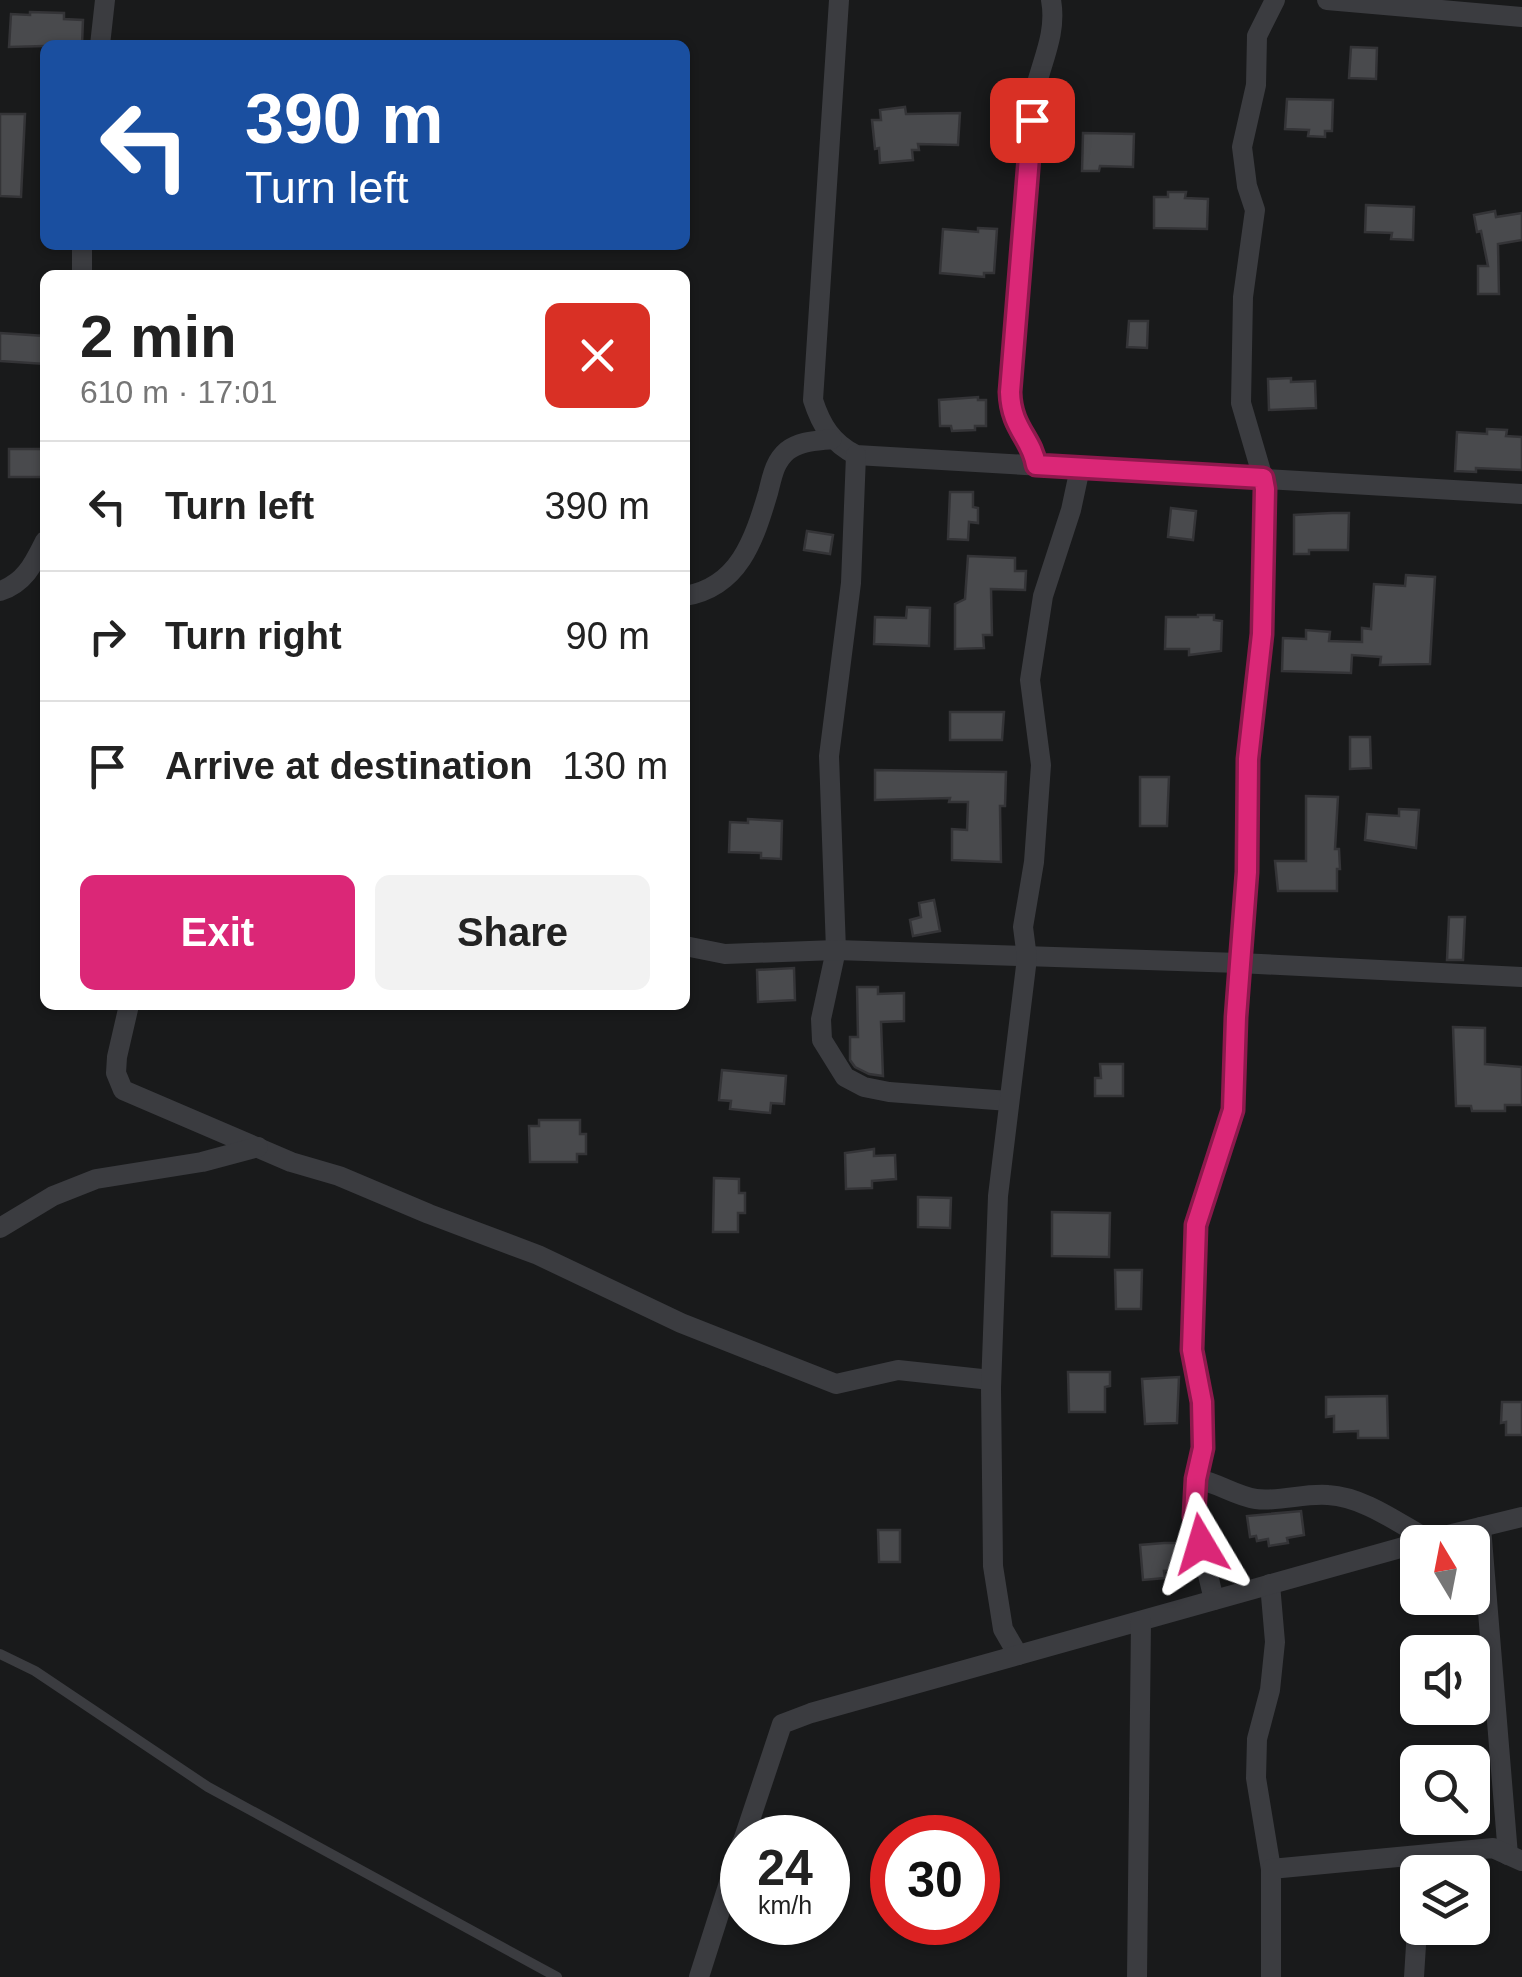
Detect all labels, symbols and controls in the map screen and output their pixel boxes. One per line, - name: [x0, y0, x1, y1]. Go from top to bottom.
- pin: [990, 78, 1075, 163]
- icon: left: [80, 80, 210, 210]
- text: 390 m: [245, 80, 443, 158]
- icon: arrive: [1005, 93, 1060, 148]
- text: Turn left: [245, 162, 408, 213]
- text: 2 min: [80, 303, 237, 370]
- button: close: [545, 303, 650, 408]
- text: 610 m · 17:01: [80, 374, 277, 410]
- icon: left: [80, 479, 135, 534]
- text: Turn left: [165, 485, 314, 527]
- text: 390 m: [544, 485, 650, 527]
- icon: right: [80, 609, 135, 664]
- text: Turn right: [165, 615, 342, 657]
- text: 90 m: [566, 615, 650, 657]
- icon: arrive: [80, 739, 135, 794]
- text: Arrive at destination: [165, 745, 532, 787]
- text: 130 m: [562, 745, 668, 787]
- button: Exit: [80, 875, 355, 990]
- button: Share: [375, 875, 650, 990]
- position arrow: [1149, 1492, 1253, 1596]
- north arrow: [1400, 1525, 1490, 1615]
- map controls: [1400, 1525, 1490, 1945]
- button: sound: [1400, 1635, 1490, 1725]
- button: search: [1400, 1745, 1490, 1835]
- speed limit sign: 30: [870, 1815, 1000, 1945]
- text: 24: [757, 1840, 813, 1896]
- button: layers: [1400, 1855, 1490, 1945]
- text: km/h: [758, 1891, 812, 1919]

